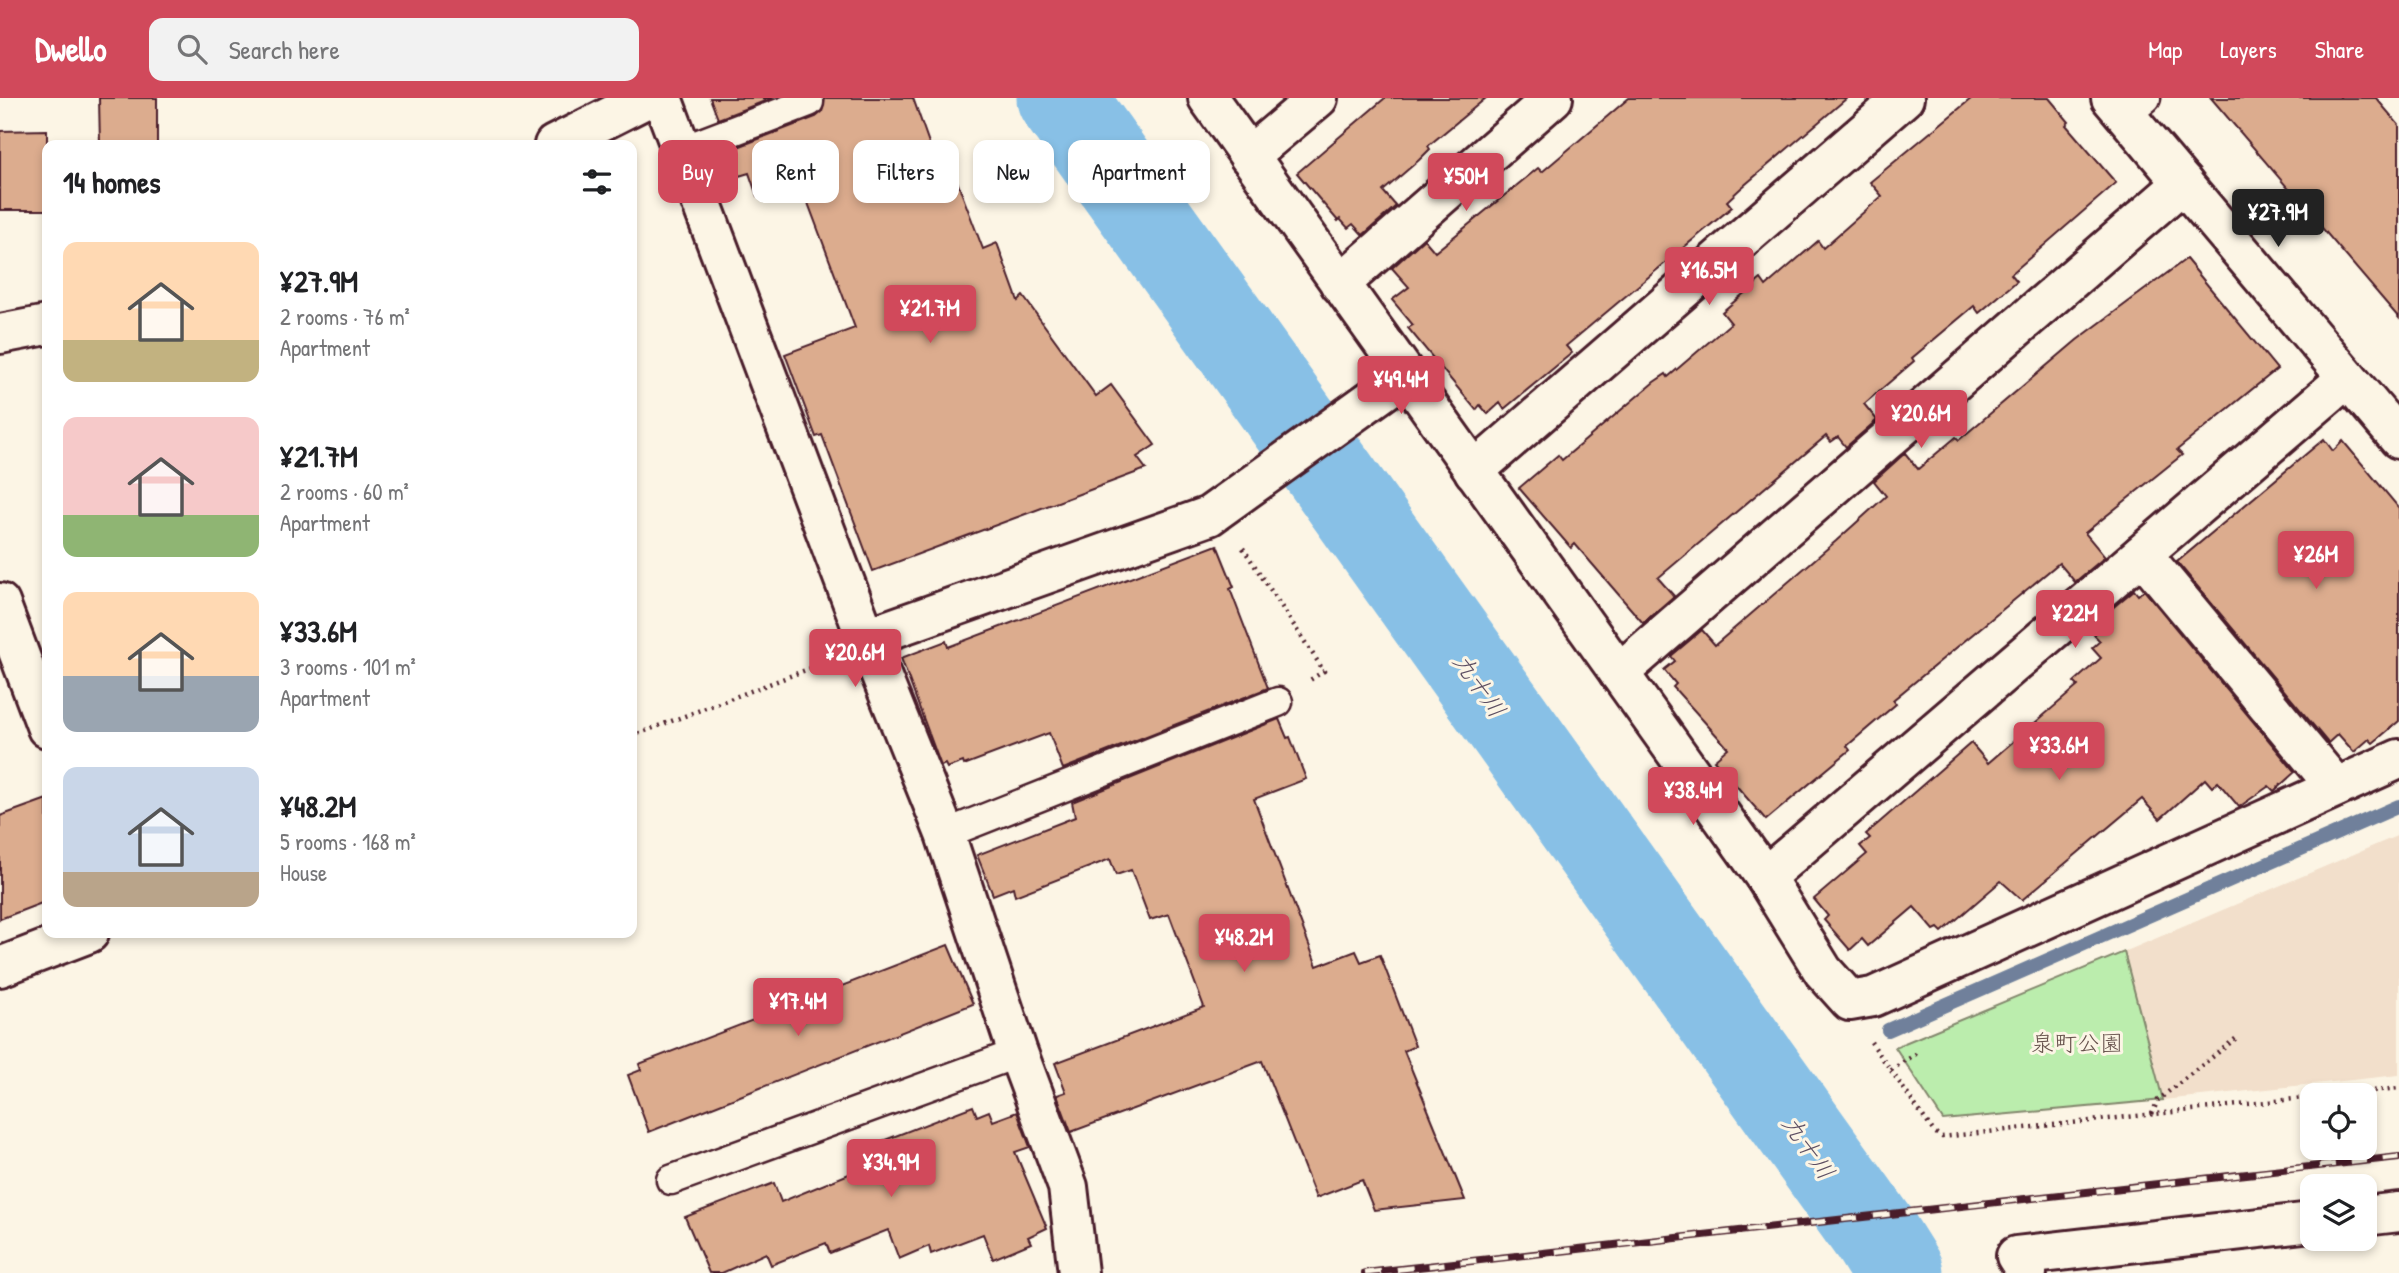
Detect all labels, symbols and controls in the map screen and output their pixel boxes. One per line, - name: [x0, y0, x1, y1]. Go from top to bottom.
- search box: [149, 18, 639, 81]
- text: Dwello: [35, 27, 107, 71]
- icon: search: [173, 30, 211, 68]
- text: Search here: [229, 32, 340, 67]
- text: Map: [2148, 33, 2182, 65]
- text: Layers: [2220, 33, 2277, 65]
- text: Share: [2315, 33, 2364, 65]
- chip: Buy: [658, 140, 738, 203]
- chip: Rent: [752, 140, 839, 203]
- chip: Filters: [853, 140, 959, 203]
- chip: New: [973, 140, 1054, 203]
- chip: Apartment: [1068, 140, 1210, 203]
- pin: ¥50M: [1425, 153, 1507, 213]
- text: ¥50M: [1444, 160, 1488, 191]
- text: 14 homes: [63, 162, 161, 202]
- icon: filters: [578, 163, 616, 201]
- pin: ¥27.9M: [2221, 190, 2335, 249]
- text: ¥27.9M: [2248, 196, 2308, 227]
- pin: ¥16.5M: [1652, 248, 1766, 307]
- text: ¥16.5M: [1681, 254, 1737, 285]
- text: ¥27.9M: [280, 261, 358, 301]
- icon: home: [119, 270, 203, 354]
- pin: ¥21.7M: [873, 286, 987, 345]
- text: ¥21.7M: [900, 292, 960, 323]
- text: 2 rooms · 76 m²: [280, 301, 410, 332]
- text: Apartment: [280, 332, 370, 363]
- pin: ¥49.4M: [1344, 356, 1458, 416]
- text: ¥49.4M: [1374, 363, 1428, 394]
- pin: ¥20.6M: [1864, 390, 1978, 450]
- text: ¥20.6M: [1891, 397, 1951, 428]
- text: ¥21.7M: [280, 436, 358, 476]
- icon: home: [119, 445, 203, 529]
- text: 2 rooms · 60 m²: [280, 476, 409, 507]
- text: Apartment: [280, 507, 370, 538]
- pin: ¥26M: [2275, 532, 2357, 591]
- text: ¥26M: [2294, 538, 2338, 569]
- pin: ¥22M: [2034, 590, 2116, 650]
- text: ¥22M: [2052, 597, 2098, 628]
- text: ¥33.6M: [280, 611, 357, 651]
- icon: home: [119, 620, 203, 704]
- pin: ¥20.6M: [798, 630, 912, 689]
- text: ¥20.6M: [825, 636, 885, 667]
- water label: 九十川: [1446, 646, 1514, 724]
- text: 3 rooms · 101 m²: [280, 651, 416, 682]
- text: Apartment: [280, 682, 370, 713]
- pin: ¥33.6M: [2002, 722, 2116, 782]
- text: ¥33.6M: [2029, 729, 2089, 760]
- pin: ¥38.4M: [1636, 768, 1750, 827]
- text: ¥38.4M: [1664, 774, 1722, 805]
- text: ¥48.2M: [280, 786, 356, 826]
- icon: home: [119, 795, 203, 879]
- text: 5 rooms · 168 m²: [280, 826, 416, 857]
- text: House: [280, 857, 327, 888]
- pin: ¥48.2M: [1187, 914, 1301, 974]
- text: ¥48.2M: [1215, 921, 1273, 952]
- pin: ¥17.4M: [741, 978, 855, 1038]
- text: ¥17.4M: [769, 985, 827, 1016]
- park label: 泉町公園: [2031, 1027, 2123, 1058]
- map controls: [2300, 1083, 2377, 1251]
- button: locate: [2300, 1083, 2377, 1160]
- water label: 九十川: [1775, 1108, 1843, 1186]
- pin: ¥34.9M: [834, 1140, 948, 1199]
- text: ¥34.9M: [863, 1146, 919, 1177]
- button: layers: [2300, 1174, 2377, 1251]

